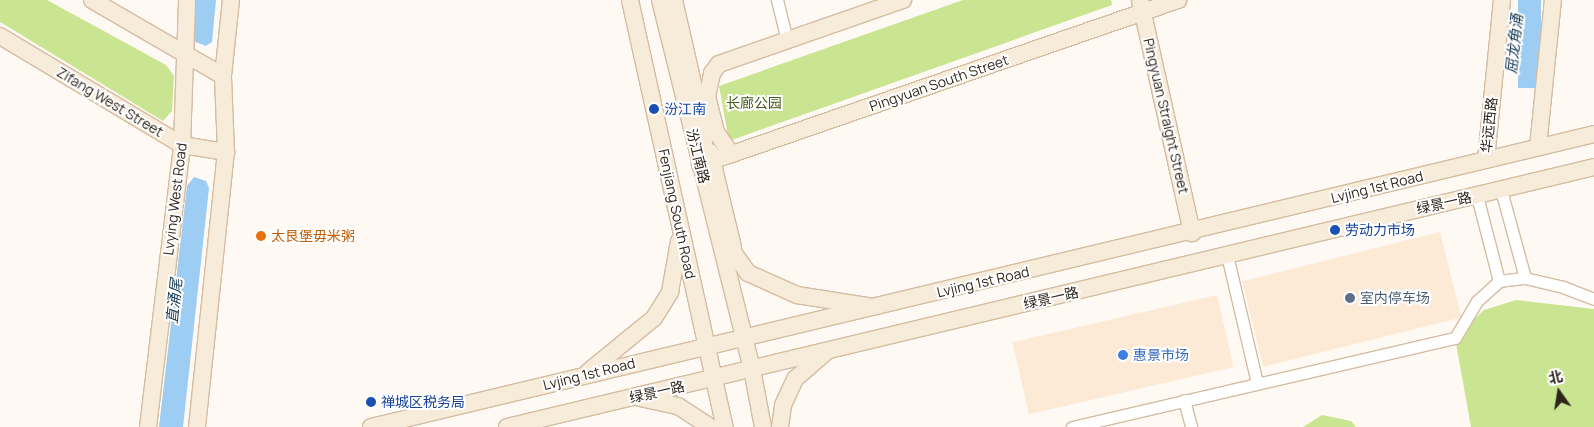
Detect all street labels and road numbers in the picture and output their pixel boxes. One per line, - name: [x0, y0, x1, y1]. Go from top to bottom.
- street label: Pingyuan Straight Street: [1140, 37, 1192, 195]
- street label: Pingyuan South Street: [867, 51, 1011, 115]
- street label: Zifang West Street: [54, 64, 166, 140]
- street label: 华远西路: [1478, 96, 1500, 154]
- street label: 汾江南路: [683, 127, 713, 185]
- street label: Lvying West Road: [160, 142, 190, 256]
- street label: Fenjiang South Road: [655, 148, 699, 280]
- street label: Lvjing 1st Road: [1329, 167, 1425, 207]
- street label: 绿景一路: [1415, 189, 1473, 217]
- street label: Lvjing 1st Road: [935, 263, 1031, 301]
- street label: 绿景一路: [1022, 284, 1080, 312]
- street label: Lvjing 1st Road: [541, 354, 637, 394]
- street label: 绿景一路: [628, 378, 686, 406]

